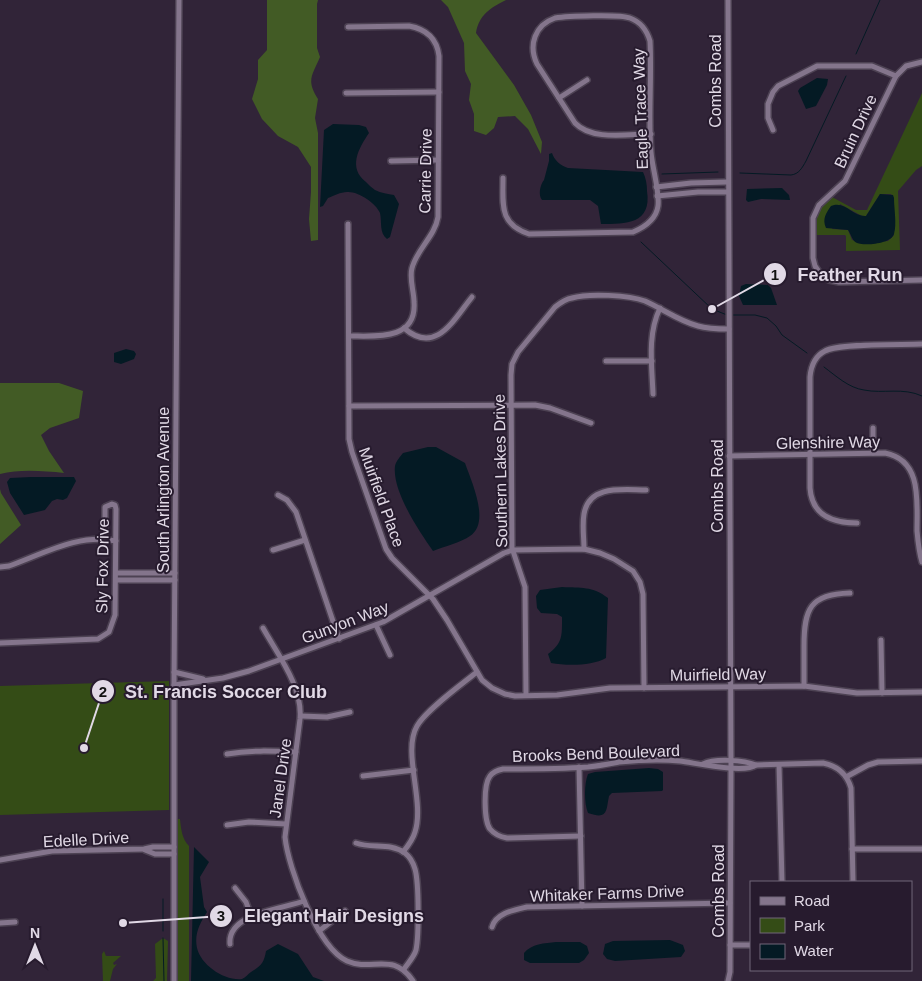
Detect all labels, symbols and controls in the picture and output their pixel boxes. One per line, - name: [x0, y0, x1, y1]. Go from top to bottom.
- street label: Combs Road: [707, 34, 724, 128]
- street label: Eagle Trace Way: [630, 48, 651, 170]
- street label: Bruin Drive: [831, 92, 880, 171]
- street label: Carrie Drive: [416, 128, 435, 214]
- callout: Feather Run: [763, 258, 913, 291]
- text: Feather Run: [797, 265, 903, 285]
- text: 1: [771, 266, 779, 283]
- street label: Southern Lakes Drive: [491, 394, 510, 548]
- street label: South Arlington Avenue: [155, 407, 172, 573]
- street label: Glenshire Way: [776, 433, 880, 452]
- street label: Combs Road: [709, 439, 726, 533]
- street label: Muirfield Place: [356, 445, 407, 549]
- street label: Sly Fox Drive: [93, 518, 112, 614]
- street label: Gunyon Way: [299, 598, 391, 647]
- street label: Muirfield Way: [670, 665, 766, 684]
- callout: St. Francis Soccer Club: [90, 675, 337, 708]
- text: St. Francis Soccer Club: [125, 682, 327, 702]
- text: 2: [99, 683, 107, 700]
- street label: Janel Drive: [267, 737, 294, 819]
- street label: Brooks Bend Boulevard: [512, 742, 680, 765]
- street label: Edelle Drive: [43, 829, 130, 850]
- street label: Combs Road: [710, 844, 727, 938]
- legend: [750, 881, 912, 971]
- street label: Whitaker Farms Drive: [529, 882, 685, 905]
- text: Road: [794, 892, 830, 909]
- callout: Elegant Hair Designs: [209, 899, 434, 932]
- text: Elegant Hair Designs: [244, 906, 424, 926]
- text: 3: [217, 907, 225, 924]
- text: Park: [794, 917, 825, 934]
- north arrow: [10, 921, 60, 971]
- text: N: [30, 925, 40, 941]
- text: Water: [794, 942, 833, 959]

